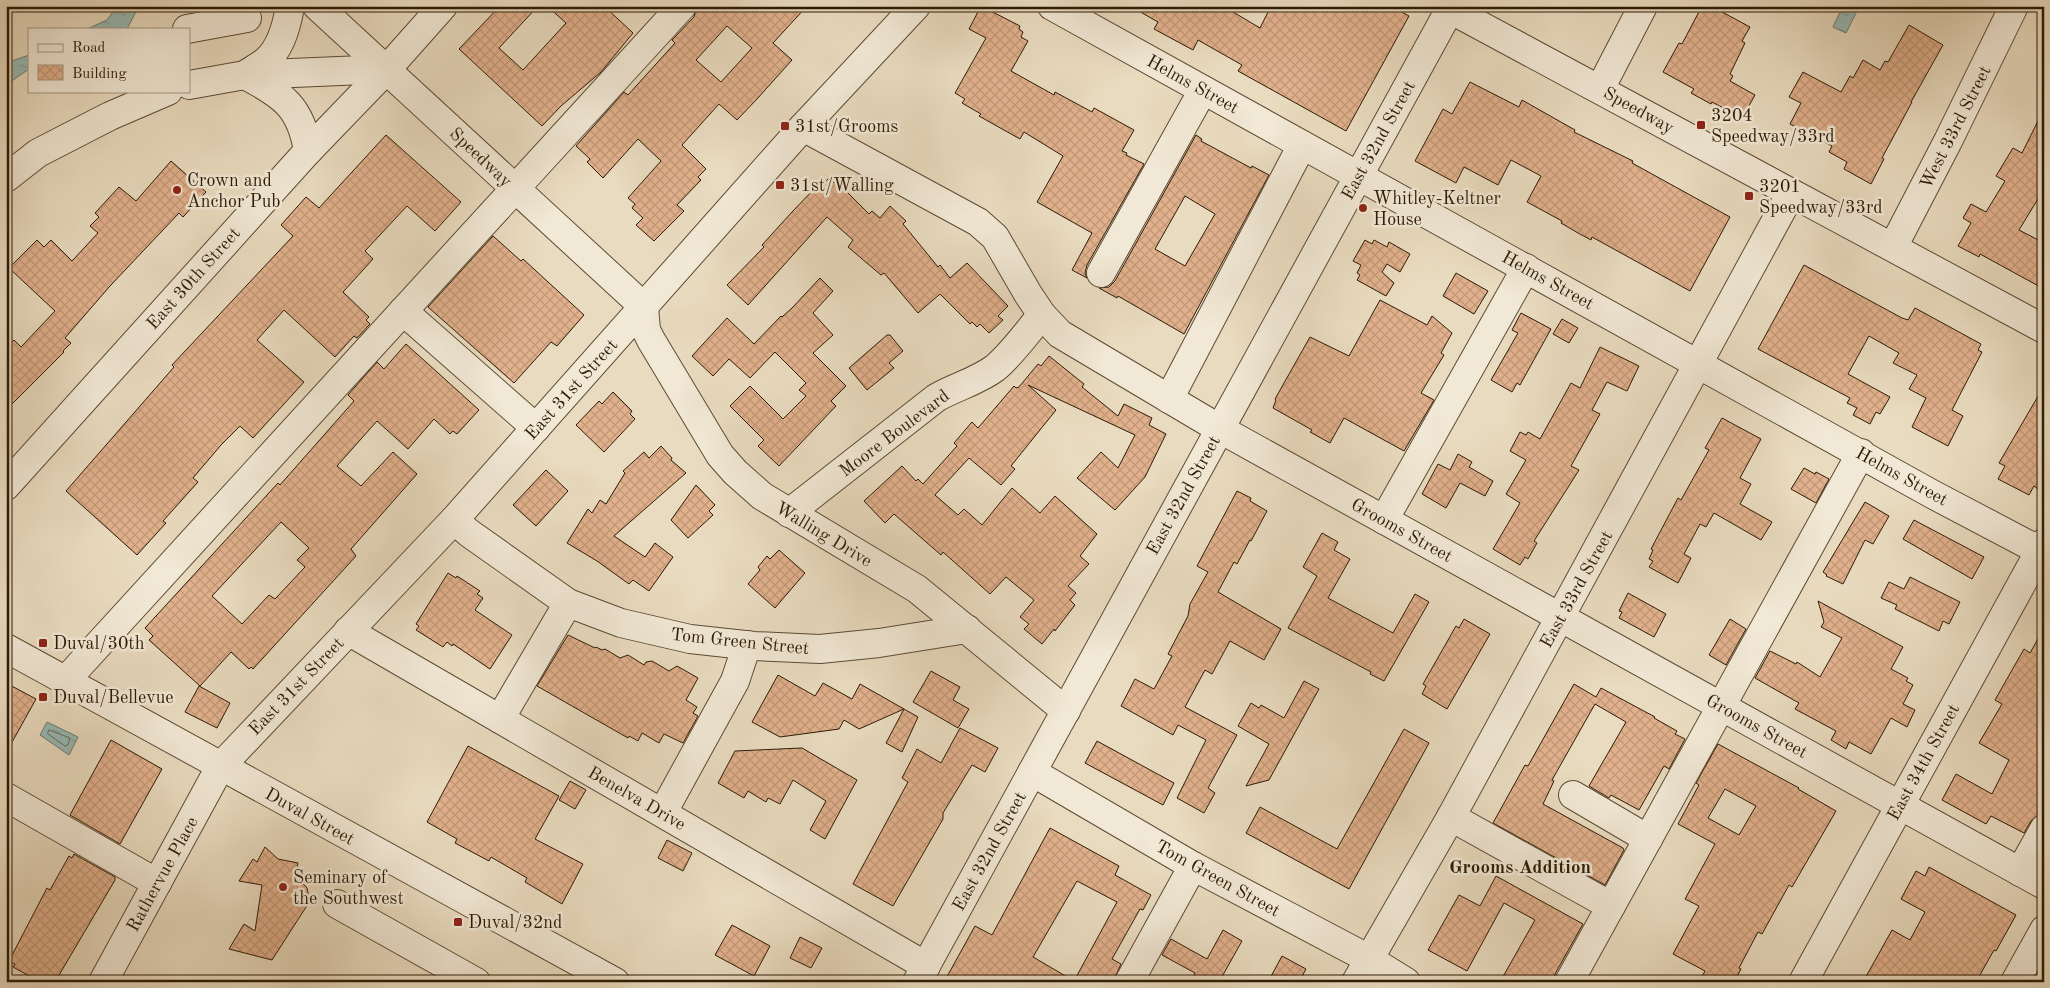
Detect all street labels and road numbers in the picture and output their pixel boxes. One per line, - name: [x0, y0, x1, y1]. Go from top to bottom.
- street label: Helms Street: [1143, 52, 1242, 118]
- street label: West 33rd Street: [1917, 63, 1995, 192]
- street label: East 32nd Street: [1339, 78, 1419, 203]
- street label: Speedway: [1600, 84, 1677, 138]
- street label: Speedway: [446, 125, 515, 191]
- street label: East 30th Street: [143, 224, 244, 333]
- street label: Helms Street: [1498, 248, 1597, 314]
- street label: East 31st Street: [522, 336, 621, 443]
- street label: Moore Boulevard: [836, 387, 953, 481]
- street label: East 32nd Street: [1144, 433, 1224, 558]
- street label: Helms Street: [1852, 444, 1951, 510]
- street label: Grooms Street: [1348, 496, 1455, 566]
- street label: Walling Drive: [772, 499, 875, 571]
- street label: East 33rd Street: [1537, 528, 1616, 651]
- street label: Tom Green Street: [670, 626, 810, 658]
- street label: East 31st Street: [246, 634, 348, 739]
- street label: Grooms Street: [1703, 692, 1810, 762]
- street label: East 34th Street: [1884, 701, 1963, 824]
- street label: Benelva Drive: [584, 764, 689, 834]
- street label: Duval Street: [262, 785, 357, 849]
- street label: East 32nd Street: [950, 789, 1030, 914]
- street label: Rathervue Place: [124, 814, 202, 935]
- street label: Tom Green Street: [1152, 837, 1283, 921]

